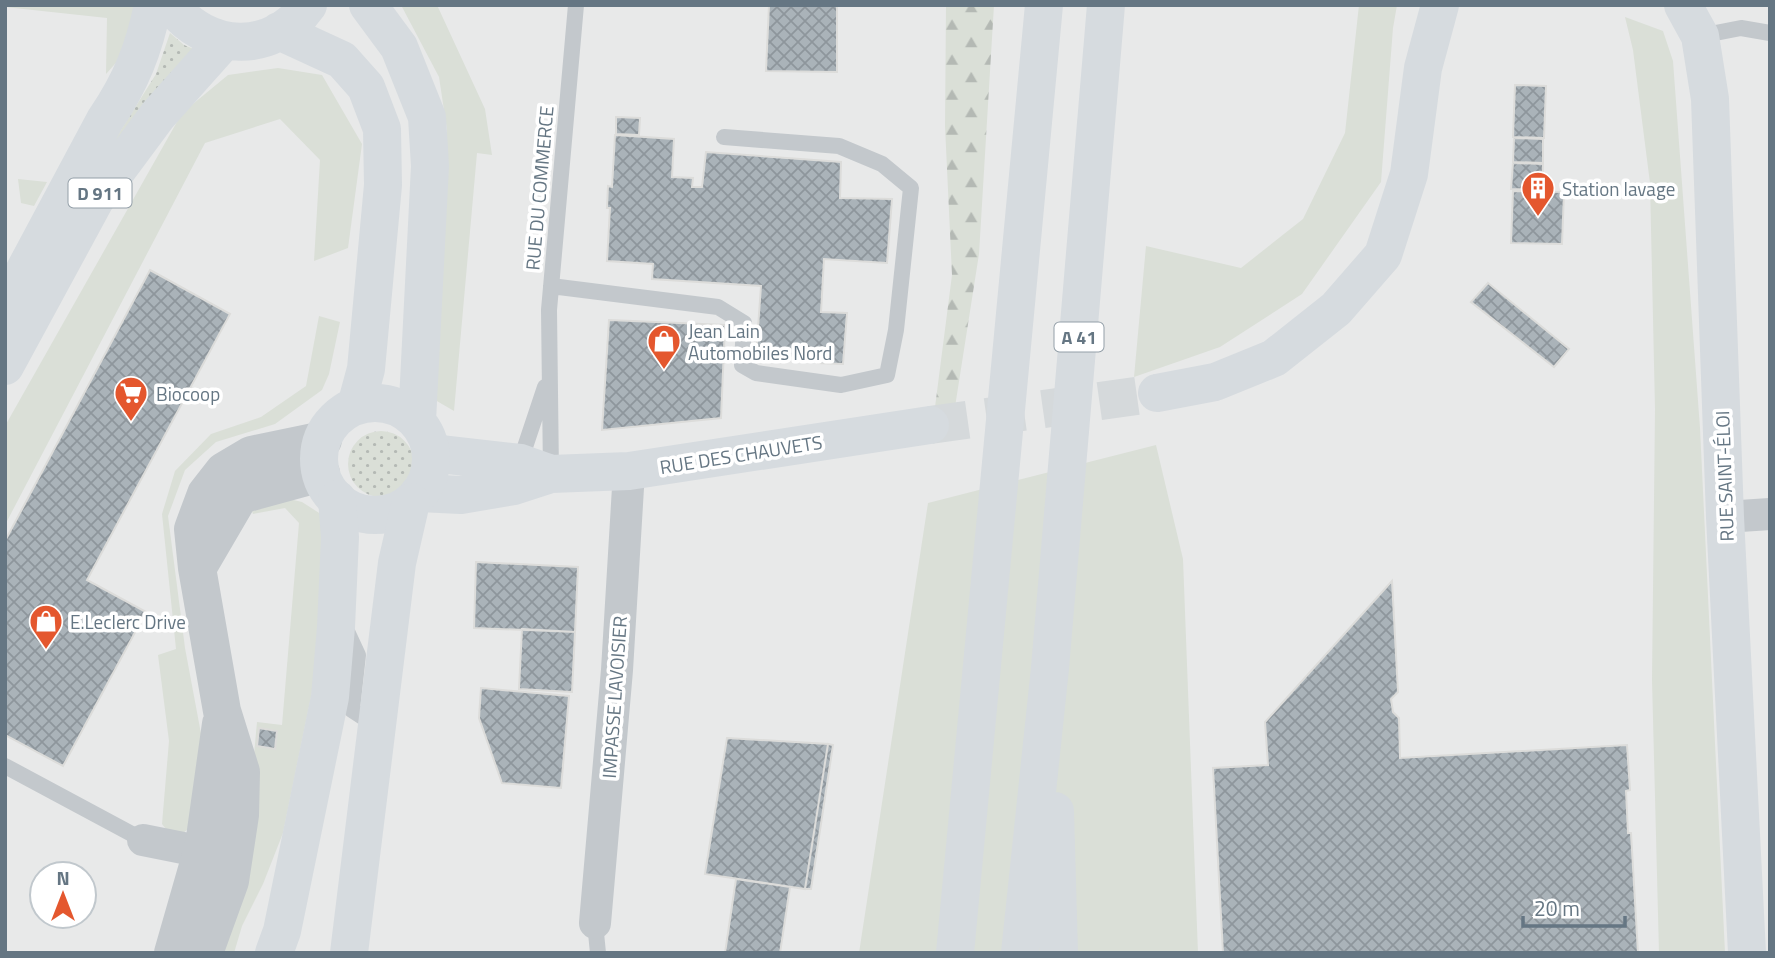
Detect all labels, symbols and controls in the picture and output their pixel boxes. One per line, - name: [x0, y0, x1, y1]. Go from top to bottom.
- street label: RUE DU COMMERCE: [517, 105, 561, 271]
- building icon: Station lavage: [1519, 169, 1557, 218]
- place label: Station lavage: [1562, 174, 1675, 203]
- road number: D 911: [68, 178, 132, 208]
- place label: Jean Lain Automobiles Nord: [688, 316, 832, 367]
- shop icon: Jean Lain Automobiles Nord: [645, 322, 683, 371]
- road number: A 41: [1054, 323, 1104, 352]
- supermarket icon: Biocoop: [112, 374, 150, 423]
- place label: Biocoop: [156, 379, 220, 408]
- street label: RUE SAINT-ÉLOI: [1707, 410, 1741, 542]
- street label: RUE DES CHAUVETS: [658, 427, 824, 481]
- shop icon: E.Leclerc Drive: [27, 602, 65, 651]
- place label: E.Leclerc Drive: [70, 607, 186, 636]
- street label: IMPASSE LAVOISIER: [594, 615, 634, 779]
- north arrow: [28, 860, 98, 930]
- text: N: [56, 863, 70, 892]
- scale bar: [1523, 884, 1624, 928]
- text: 20 m: [1534, 892, 1580, 924]

